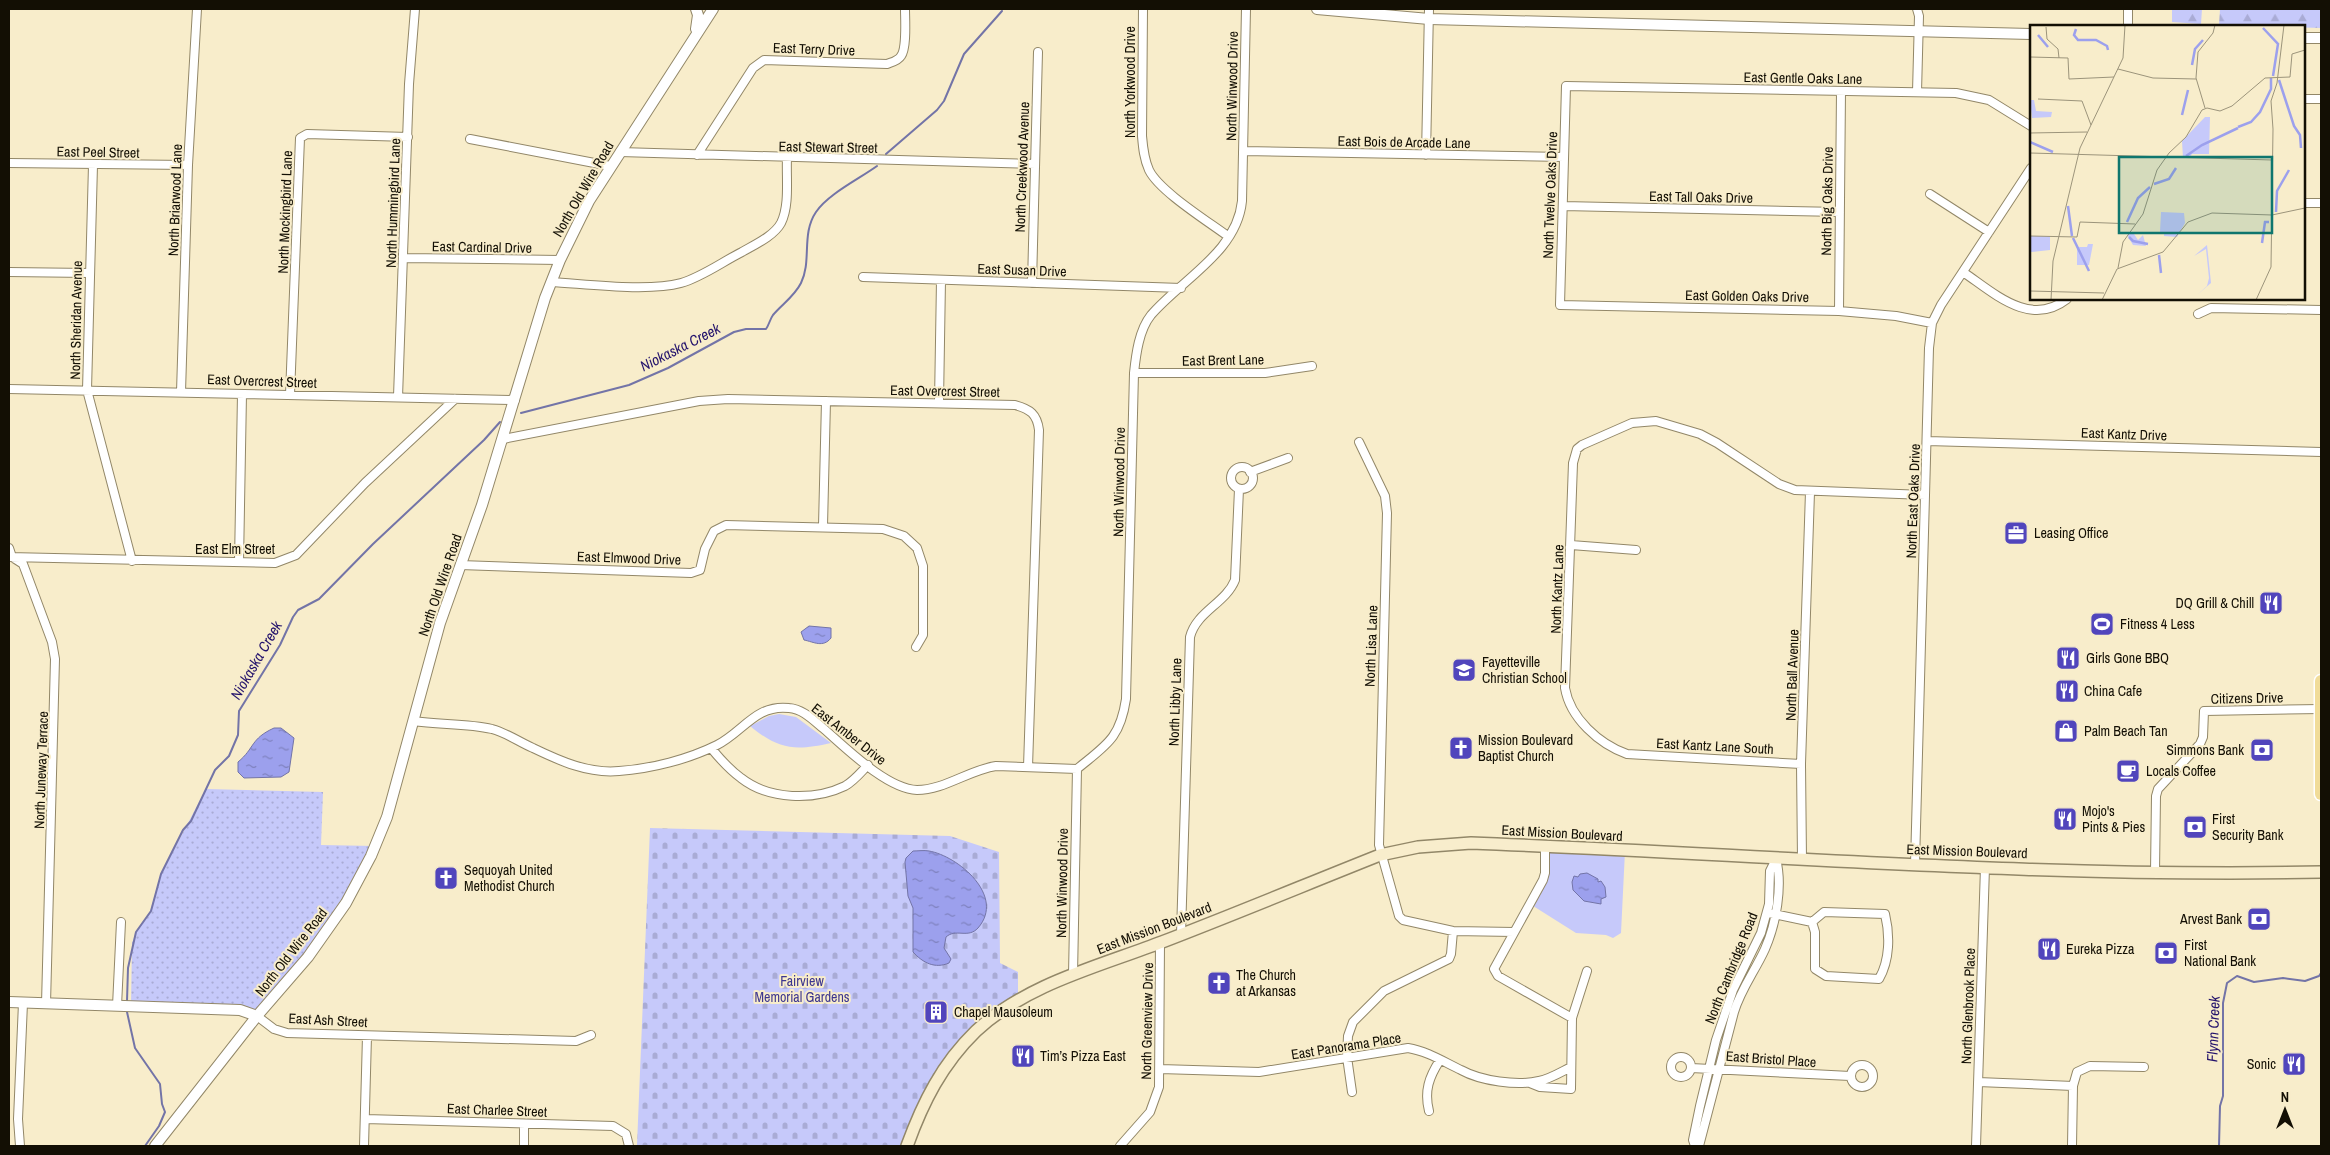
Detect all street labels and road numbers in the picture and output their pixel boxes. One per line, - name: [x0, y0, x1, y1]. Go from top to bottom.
- street label: North Yorkwood Drive: [1121, 26, 1139, 138]
- street label: North Winwood Drive: [1222, 31, 1242, 141]
- street label: East Terry Drive: [773, 39, 855, 59]
- street label: East Gentle Oaks Lane: [1743, 68, 1863, 88]
- street label: North Creekwood Avenue: [1011, 101, 1033, 233]
- street label: North Twelve Oaks Drive: [1539, 131, 1561, 259]
- street label: East Bois de Arcade Lane: [1337, 132, 1471, 152]
- street label: East Stewart Street: [778, 137, 878, 157]
- street label: North Hummingbird Lane: [382, 138, 404, 268]
- street label: North Old Wire Road: [548, 138, 618, 240]
- street label: East Peel Street: [56, 142, 140, 162]
- street label: North Briarwood Lane: [164, 144, 186, 256]
- street label: North Big Oaks Drive: [1817, 146, 1837, 256]
- street label: North Mockingbird Lane: [274, 150, 296, 274]
- street label: East Tall Oaks Drive: [1649, 187, 1753, 207]
- street label: East Cardinal Drive: [432, 237, 532, 257]
- street label: East Susan Drive: [977, 259, 1067, 281]
- street label: North Sheridan Avenue: [66, 260, 86, 380]
- street label: East Golden Oaks Drive: [1685, 286, 1809, 306]
- street label: East Brent Lane: [1182, 350, 1264, 370]
- street label: East Overcrest Street: [207, 370, 317, 392]
- street label: East Overcrest Street: [890, 381, 1000, 401]
- street label: East Kantz Drive: [2081, 424, 2167, 444]
- street label: North Winwood Drive: [1109, 427, 1129, 537]
- street label: North East Oaks Drive: [1902, 443, 1924, 559]
- street label: North Old Wire Road: [414, 531, 466, 639]
- street label: East Elm Street: [195, 540, 275, 558]
- street label: North Kantz Lane: [1546, 544, 1568, 634]
- street label: East Elmwood Drive: [577, 547, 681, 569]
- street label: North Lisa Lane: [1361, 605, 1381, 687]
- street label: North Ball Avenue: [1781, 629, 1803, 721]
- street label: North Libby Lane: [1164, 658, 1186, 746]
- street label: Citizens Drive: [2210, 688, 2284, 708]
- street label: East Amber Drive: [808, 699, 890, 769]
- street label: North Juneway Terrace: [30, 711, 52, 829]
- street label: East Kantz Lane South: [1656, 734, 1774, 758]
- street label: East Mission Boulevard: [1501, 821, 1623, 845]
- street label: North Winwood Drive: [1052, 828, 1072, 938]
- street label: East Mission Boulevard: [1906, 840, 2028, 862]
- street label: East Mission Boulevard: [1094, 898, 1214, 958]
- street label: North Old Wire Road: [251, 904, 331, 1000]
- street label: North Cambridge Road: [1700, 910, 1762, 1026]
- street label: North Glenbrook Place: [1957, 948, 1979, 1064]
- street label: North Greenview Drive: [1137, 962, 1157, 1080]
- street label: East Ash Street: [288, 1009, 368, 1031]
- street label: East Panorama Place: [1290, 1028, 1402, 1064]
- street label: East Bristol Place: [1725, 1047, 1817, 1071]
- street label: East Charlee Street: [447, 1099, 547, 1121]

